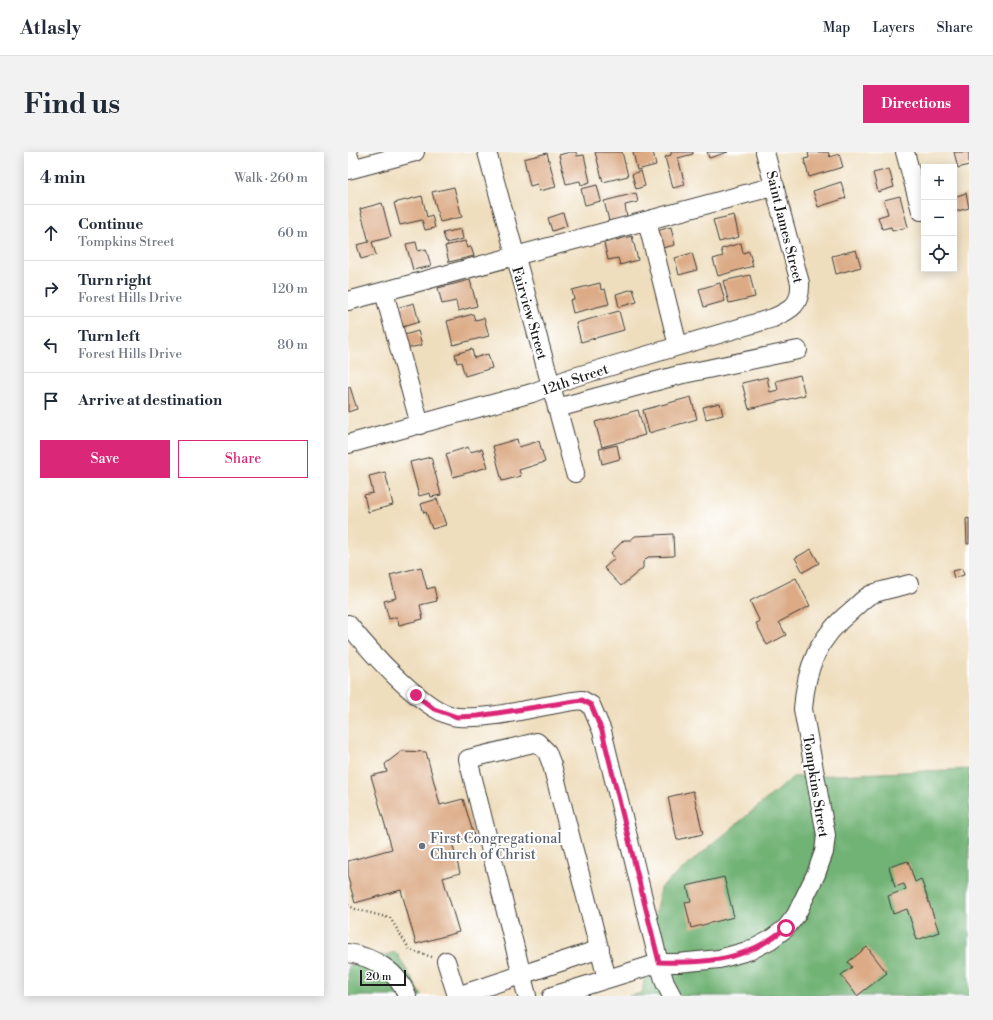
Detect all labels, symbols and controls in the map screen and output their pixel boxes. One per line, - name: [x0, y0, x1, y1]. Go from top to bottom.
- text: Atlasly: [20, 16, 81, 40]
- text: Map: [823, 19, 850, 37]
- text: Layers: [872, 19, 915, 37]
- text: Share: [937, 19, 973, 37]
- button: Directions: [863, 85, 969, 123]
- text: Find us: [24, 87, 120, 122]
- map controls: [921, 164, 957, 272]
- button: +: [921, 164, 957, 200]
- text: 4 min: [40, 167, 85, 189]
- street label: Saint James Street: [761, 169, 807, 285]
- text: Walk · 260 m: [234, 170, 308, 186]
- button: −: [921, 200, 957, 236]
- text: Continue: [78, 215, 143, 234]
- icon: ahead: [40, 222, 62, 244]
- text: 60 m: [277, 225, 308, 241]
- text: Tompkins Street: [78, 234, 175, 250]
- button: locate: [921, 236, 957, 272]
- street label: Fairview Street: [507, 265, 551, 362]
- text: Turn right: [78, 271, 152, 290]
- icon: right: [40, 278, 62, 300]
- text: 120 m: [272, 281, 308, 297]
- text: Forest Hills Drive: [78, 290, 182, 306]
- text: Turn left: [78, 327, 140, 346]
- icon: left: [40, 334, 62, 356]
- text: 80 m: [277, 337, 308, 353]
- text: Forest Hills Drive: [78, 346, 182, 362]
- street label: 12th Street: [540, 360, 611, 400]
- icon: arrive: [40, 390, 62, 412]
- text: Arrive at destination: [78, 391, 222, 410]
- button: Save: [40, 440, 170, 478]
- button: Share: [178, 440, 308, 478]
- route end: [407, 686, 425, 704]
- street label: Tompkins Street: [798, 733, 832, 839]
- place label: First Congregational Church of Christ: [430, 830, 562, 864]
- marker: First Congregational Church of Christ: [417, 841, 427, 851]
- route start: [777, 919, 795, 937]
- scale bar: [360, 968, 406, 987]
- text: 20 m: [366, 970, 391, 984]

